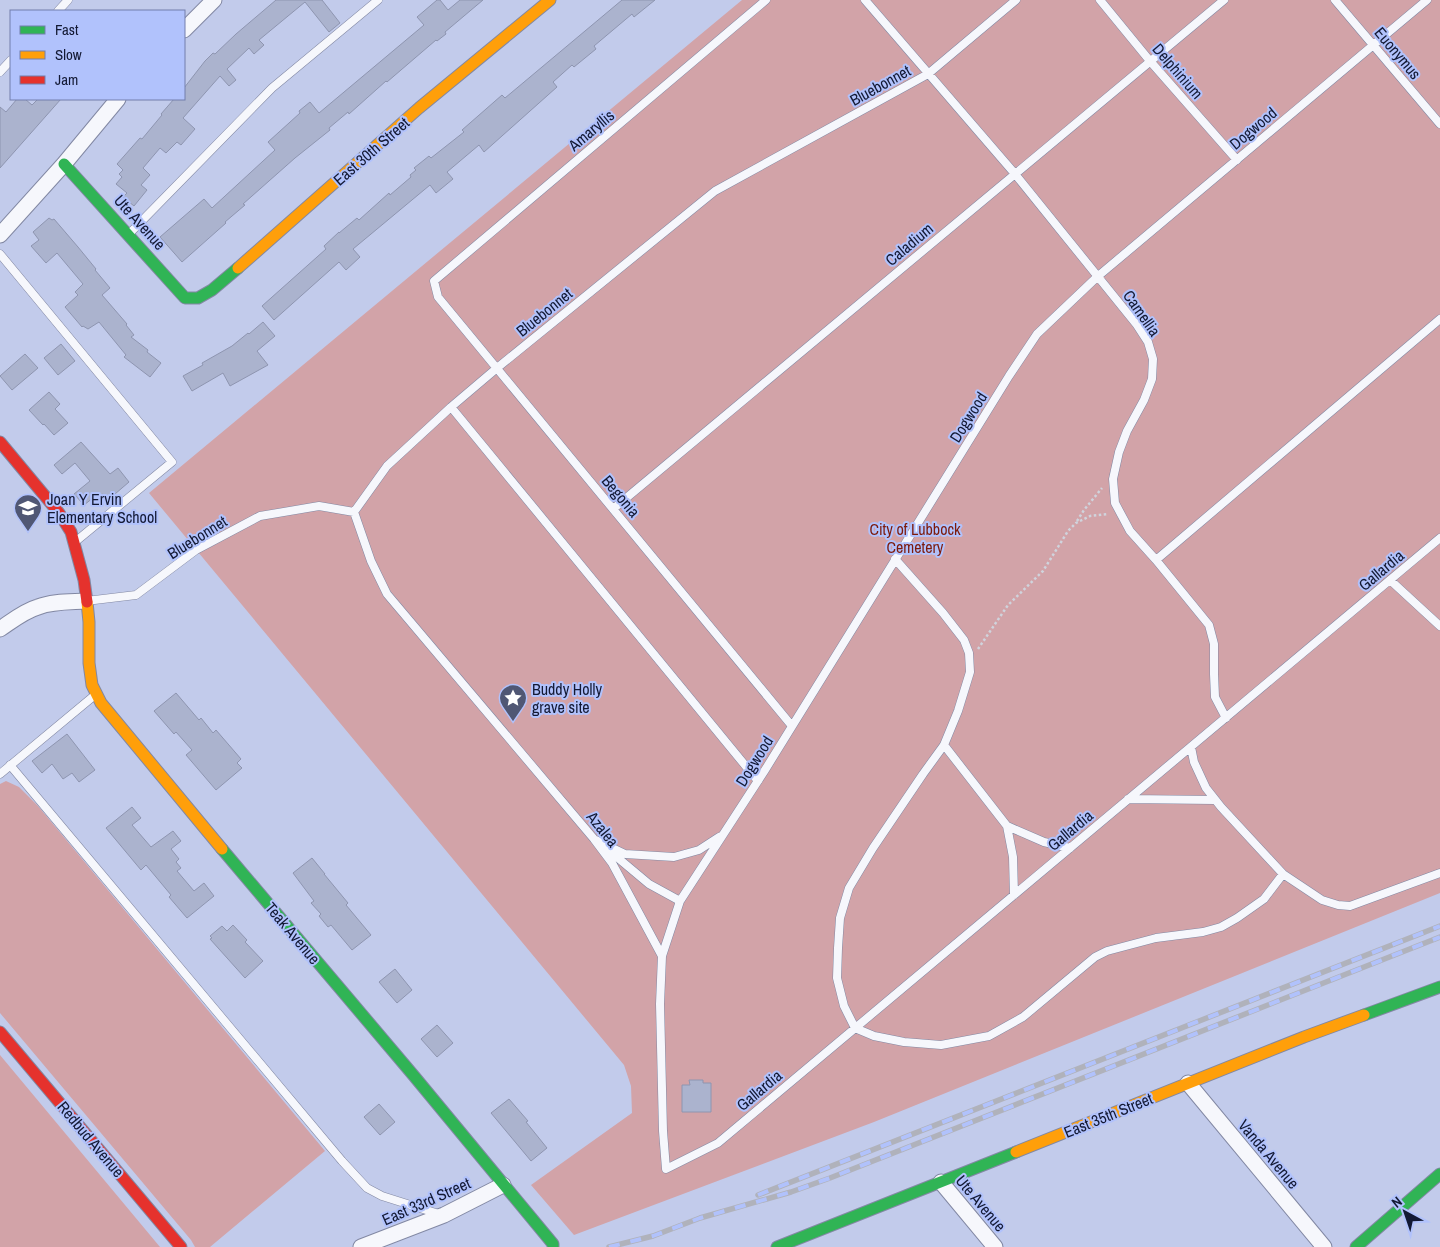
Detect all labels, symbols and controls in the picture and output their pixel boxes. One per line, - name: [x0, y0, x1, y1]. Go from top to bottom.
- legend: [10, 10, 185, 100]
- text: Fast: [55, 19, 79, 40]
- street label: Euonymus: [1370, 22, 1426, 84]
- street label: Delphinium: [1148, 38, 1208, 104]
- text: Slow: [55, 44, 82, 65]
- street label: Bluebonnet: [846, 59, 915, 111]
- text: Jam: [55, 69, 78, 90]
- street label: Dogwood: [1225, 102, 1281, 154]
- street label: Amaryllis: [563, 104, 619, 156]
- street label: East 30th Street: [328, 112, 414, 190]
- street label: Ute Avenue: [109, 190, 171, 254]
- street label: Caladium: [880, 218, 938, 270]
- street label: Bluebonnet: [511, 282, 577, 341]
- street label: Camellia: [1118, 285, 1166, 341]
- street label: Dogwood: [944, 388, 992, 446]
- street label: Begonia: [597, 470, 646, 522]
- place label: Joan Y Ervin Elementary School: [47, 488, 157, 528]
- school or university icon: Joan Y Ervin Elementary School: [13, 493, 43, 532]
- street label: Bluebonnet: [163, 510, 231, 564]
- park label: City of Lubbock Cemetery: [869, 518, 961, 558]
- street label: Gallardia: [1354, 544, 1409, 596]
- place label: Buddy Holly grave site: [532, 678, 602, 718]
- place icon: Buddy Holly grave site: [498, 683, 528, 722]
- street label: Dogwood: [730, 732, 778, 790]
- street label: Gallardia: [1043, 804, 1098, 856]
- street label: Azalea: [581, 806, 625, 852]
- street label: Teak Avenue: [260, 897, 326, 969]
- street label: Gallardia: [732, 1064, 787, 1116]
- street label: East 35th Street: [1060, 1087, 1156, 1143]
- street label: Redbud Avenue: [53, 1096, 129, 1182]
- street label: Vanda Avenue: [1234, 1115, 1304, 1193]
- street label: Ute Avenue: [951, 1170, 1011, 1236]
- street label: East 33rd Street: [378, 1172, 474, 1230]
- north arrow: [1380, 1187, 1430, 1237]
- text: N: [1388, 1192, 1406, 1212]

